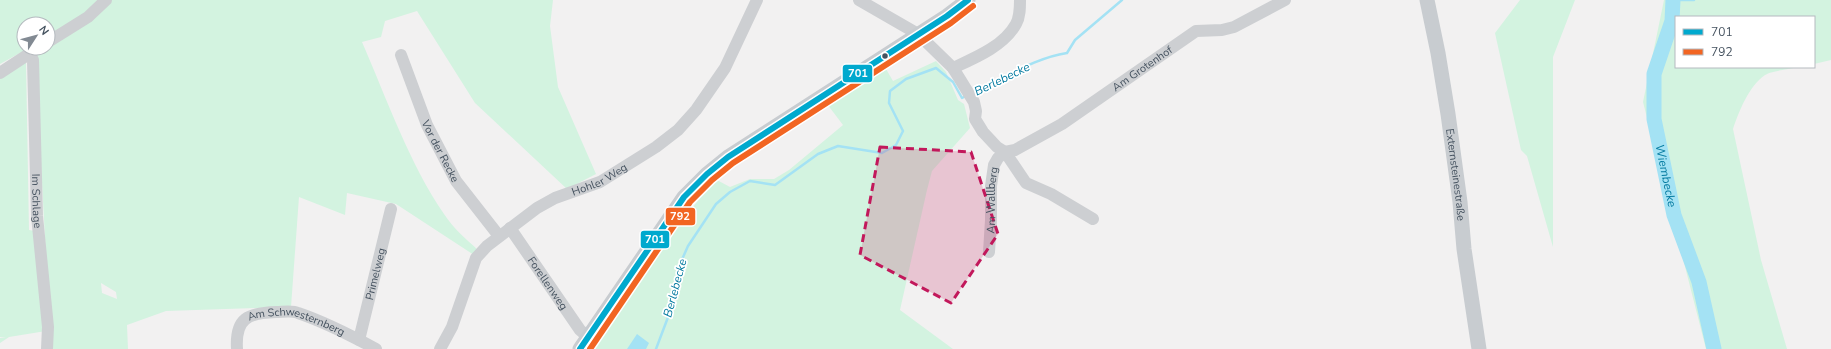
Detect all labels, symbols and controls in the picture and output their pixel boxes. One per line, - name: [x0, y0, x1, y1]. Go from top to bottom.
- north arrow: [16, 16, 56, 56]
- legend: [1675, 16, 1815, 68]
- text: N: [35, 23, 52, 38]
- text: 701: [1711, 24, 1733, 40]
- street label: Am Grotenhof: [1109, 42, 1175, 95]
- text: 792: [1711, 44, 1733, 60]
- unlabelled marker: [880, 51, 890, 61]
- water label: Berlebecke: [972, 58, 1033, 99]
- line badge: 701: [842, 64, 873, 83]
- text: 701: [848, 66, 868, 81]
- street label: Vor der Recke: [418, 117, 463, 185]
- street label: Externsteinestraße: [1443, 127, 1469, 222]
- water label: Wiembecke: [1651, 143, 1680, 209]
- street label: Hohler Weg: [569, 159, 630, 199]
- street label: Am Wallberg: [983, 166, 1001, 234]
- street label: Im Schlage: [28, 173, 46, 229]
- line badge: 792: [665, 207, 696, 226]
- text: 792: [670, 209, 690, 224]
- line badge: 701: [640, 230, 670, 249]
- text: 701: [645, 232, 665, 247]
- street label: Primelweg: [362, 246, 389, 302]
- street label: Forellenweg: [524, 254, 572, 313]
- water label: Berlebecke: [660, 256, 691, 319]
- street label: Am Schwesternberg: [245, 304, 348, 339]

